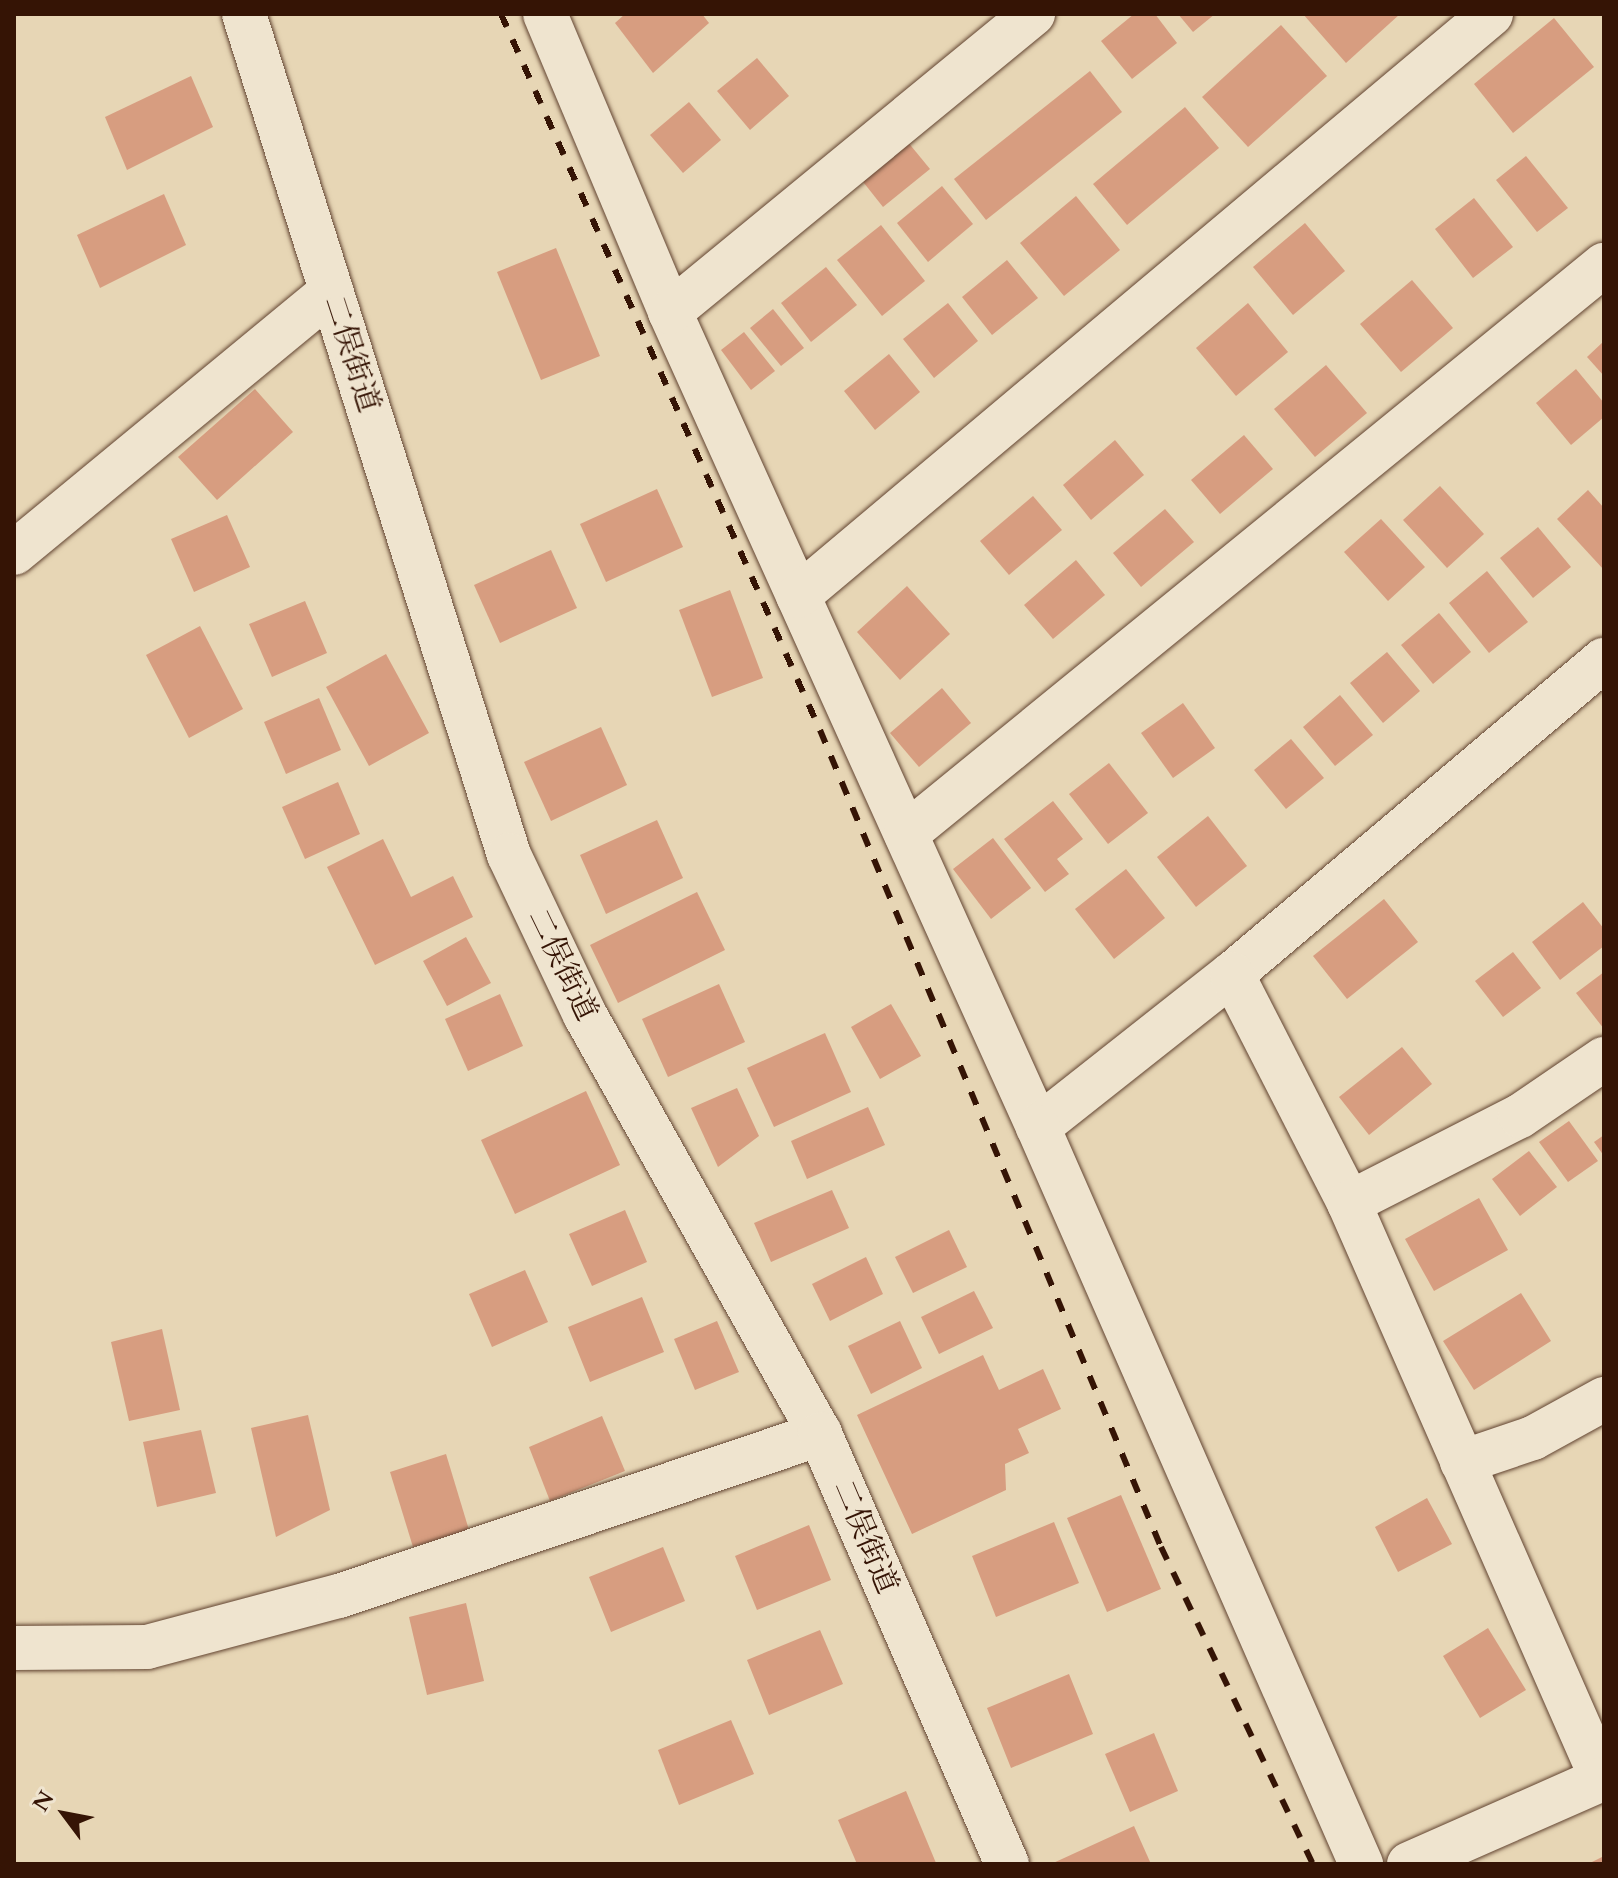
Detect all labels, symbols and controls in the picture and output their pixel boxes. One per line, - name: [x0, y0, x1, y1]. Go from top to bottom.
- street label: 二俣街道: [315, 291, 387, 417]
- street label: 二俣街道: [520, 903, 604, 1027]
- street label: 二俣街道: [825, 1475, 905, 1599]
- north arrow: [24, 1774, 104, 1854]
- text: N: [26, 1785, 61, 1817]

